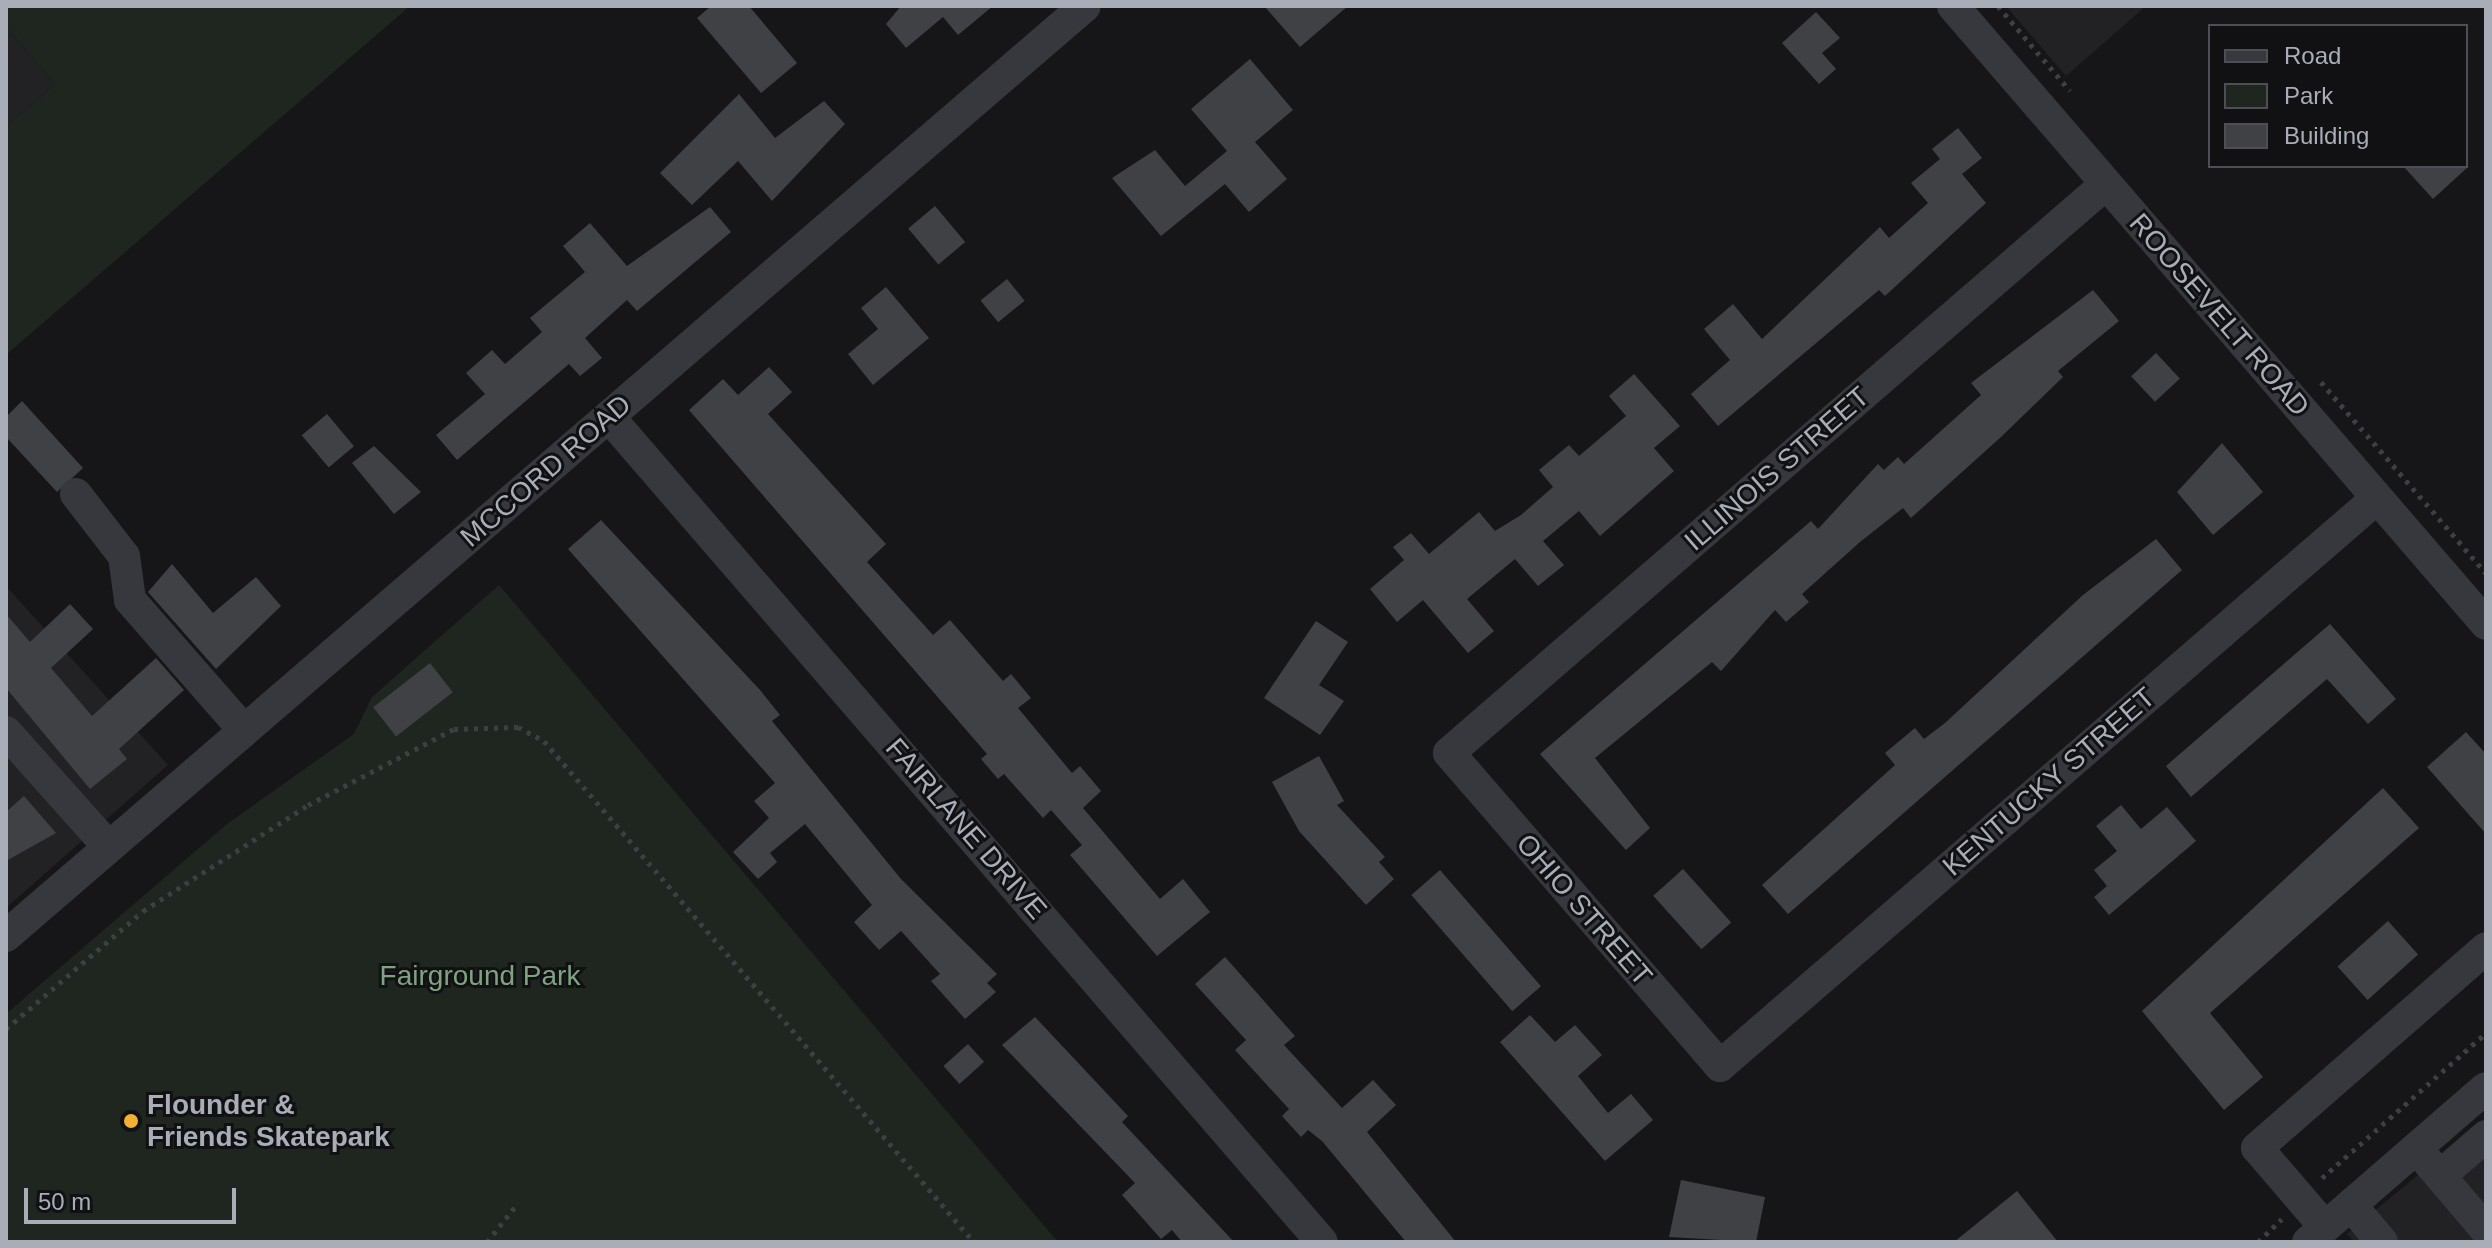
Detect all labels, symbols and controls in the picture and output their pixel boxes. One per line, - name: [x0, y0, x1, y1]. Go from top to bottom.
- legend: [2208, 24, 2468, 168]
- text: Road: [2284, 42, 2341, 69]
- text: Park: [2284, 82, 2333, 109]
- text: Building: [2284, 122, 2369, 149]
- street label: ROOSEVELT ROAD: [2122, 207, 2316, 423]
- street label: ILLINOIS STREET: [1678, 380, 1876, 558]
- street label: MCCORD ROAD: [454, 388, 638, 554]
- street label: KENTUCKY STREET: [1936, 681, 2162, 883]
- street label: FAIRLANE DRIVE: [878, 732, 1054, 926]
- street label: OHIO STREET: [1509, 827, 1659, 993]
- park label: Fairground Park: [380, 959, 580, 993]
- place label: Flounder & Friends Skatepark: [147, 1088, 390, 1154]
- marker: Flounder & Friends Skatepark: [122, 1112, 140, 1130]
- scale bar: [28, 1172, 240, 1222]
- text: 50 m: [38, 1188, 91, 1215]

